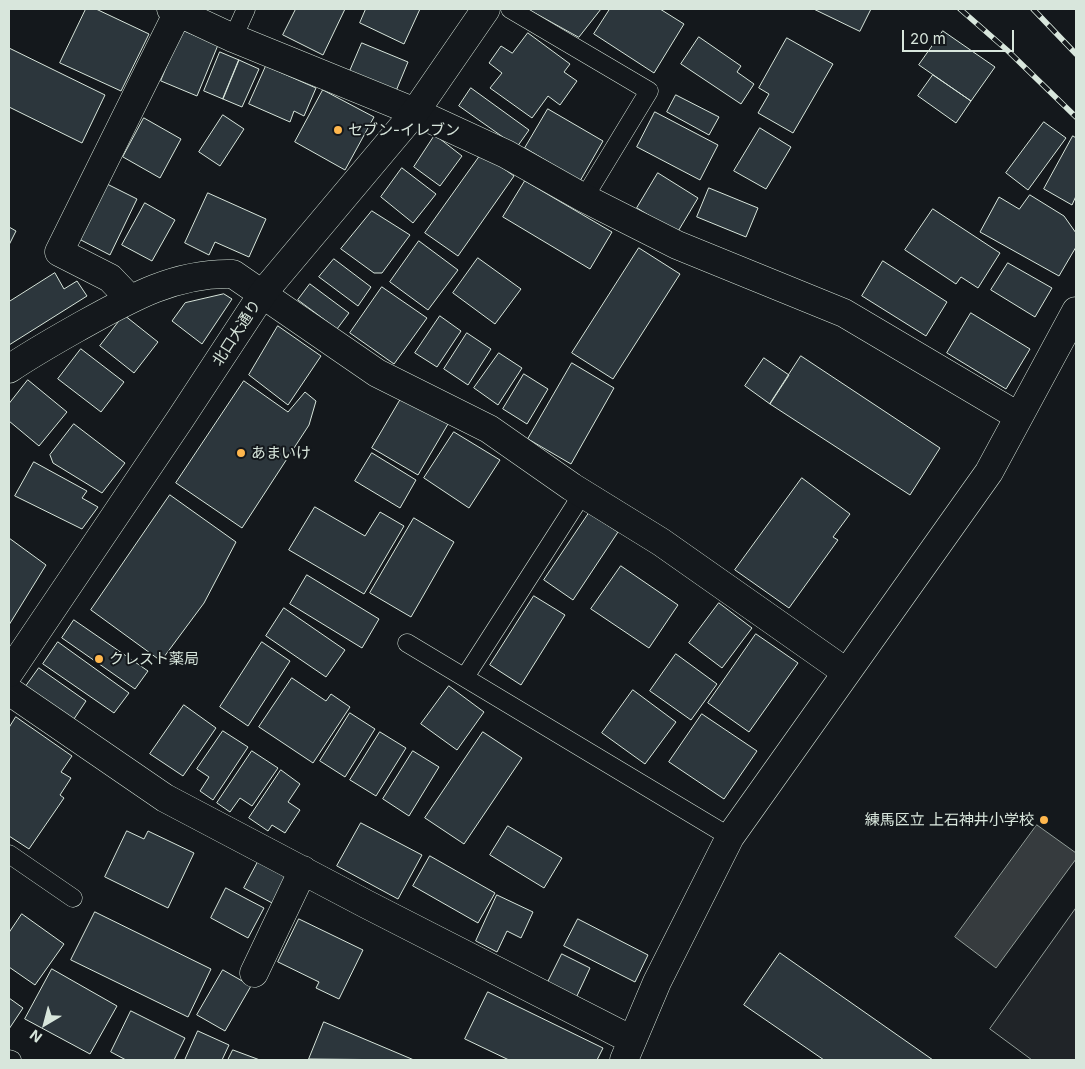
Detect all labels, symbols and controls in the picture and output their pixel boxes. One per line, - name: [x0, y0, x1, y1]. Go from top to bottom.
- scale bar: [905, 20, 1018, 52]
- text: 20 m: [910, 29, 946, 48]
- place label: セブン-イレブン: [348, 121, 460, 139]
- marker: セブン-イレブン: [332, 124, 344, 136]
- street label: 北口大通り: [209, 297, 265, 369]
- place label: あまいけ: [251, 444, 311, 462]
- marker: あまいけ: [235, 447, 247, 459]
- place label: クレスト薬局: [109, 650, 199, 668]
- marker: クレスト薬局: [93, 653, 105, 665]
- place label: 練馬区立 上石神井小学校: [865, 811, 1034, 829]
- marker: 練馬区立 上石神井小学校: [1038, 814, 1050, 826]
- north arrow: [20, 999, 70, 1049]
- text: N: [26, 1026, 45, 1046]

